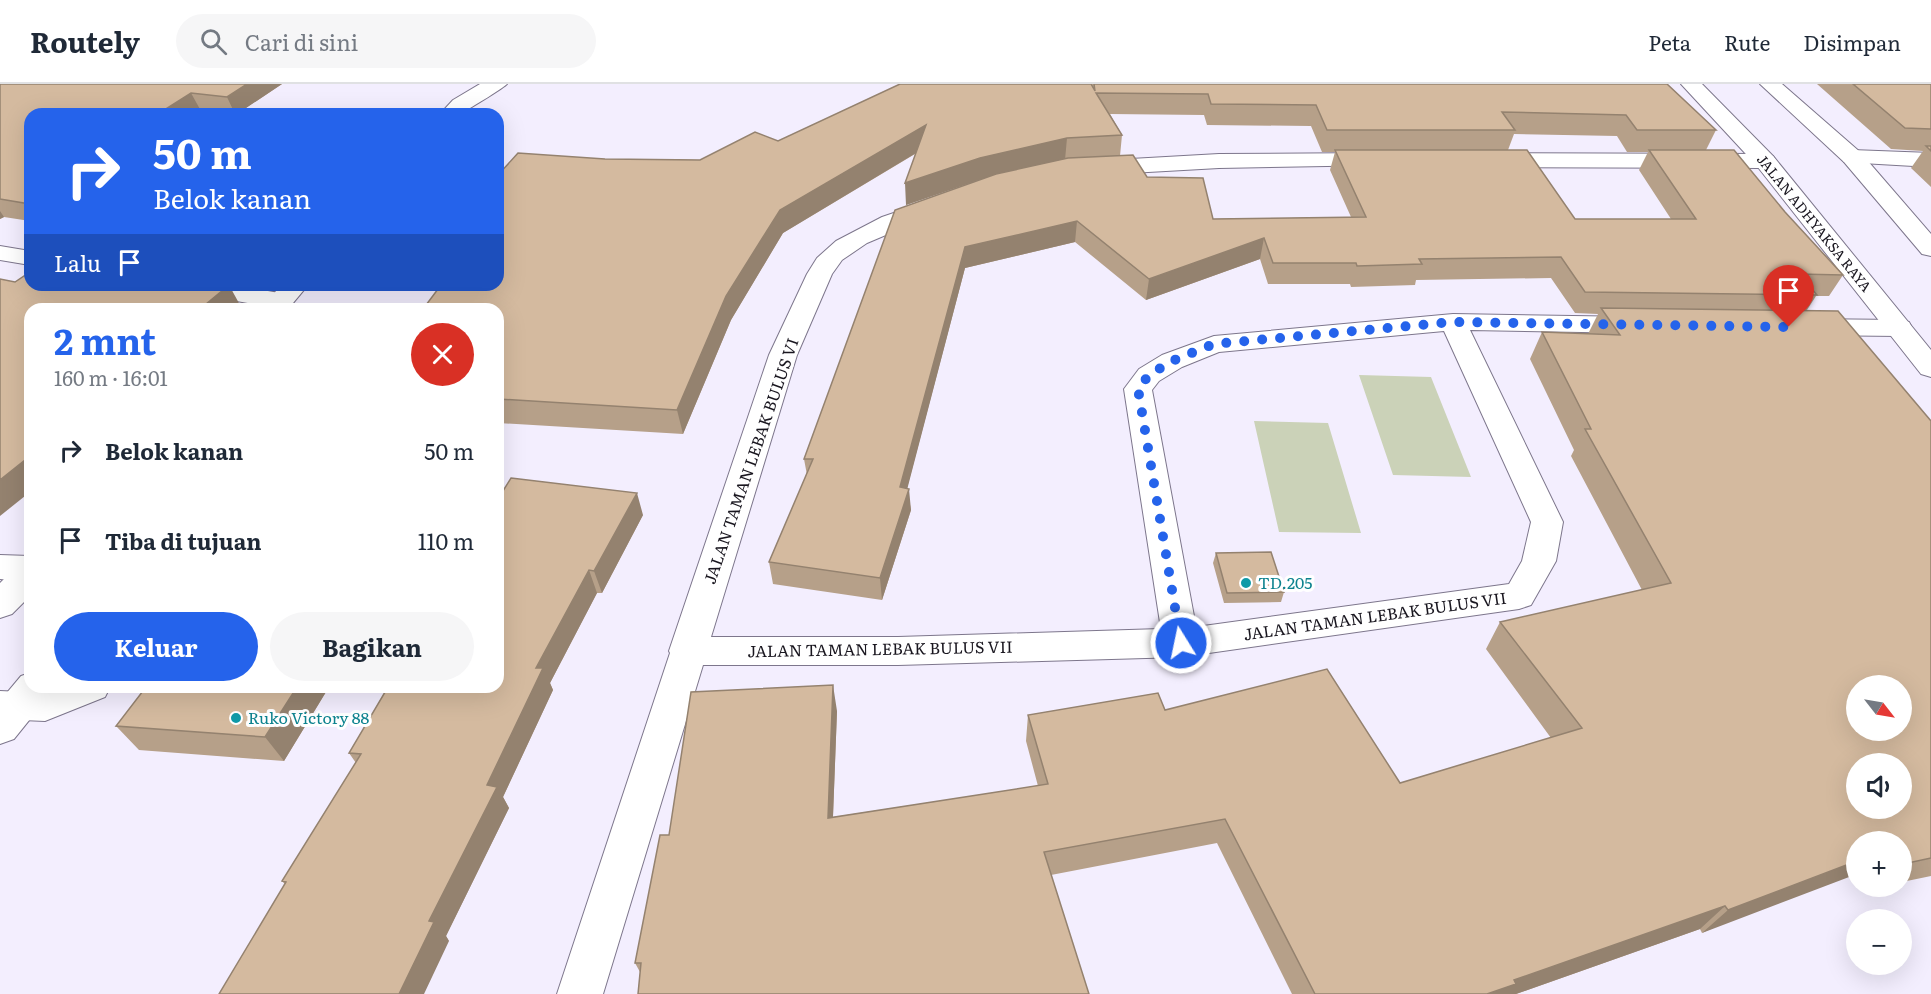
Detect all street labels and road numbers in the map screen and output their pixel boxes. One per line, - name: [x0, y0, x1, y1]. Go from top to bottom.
- street label: JALAN ADHYAKSA RAYA: [1753, 149, 1877, 296]
- street label: JALAN TAMAN LEBAK BULUS VI: [697, 334, 804, 587]
- street label: JALAN TAMAN LEBAK BULUS VII: [1242, 585, 1508, 645]
- street label: JALAN TAMAN LEBAK BULUS VII: [747, 634, 1013, 662]

